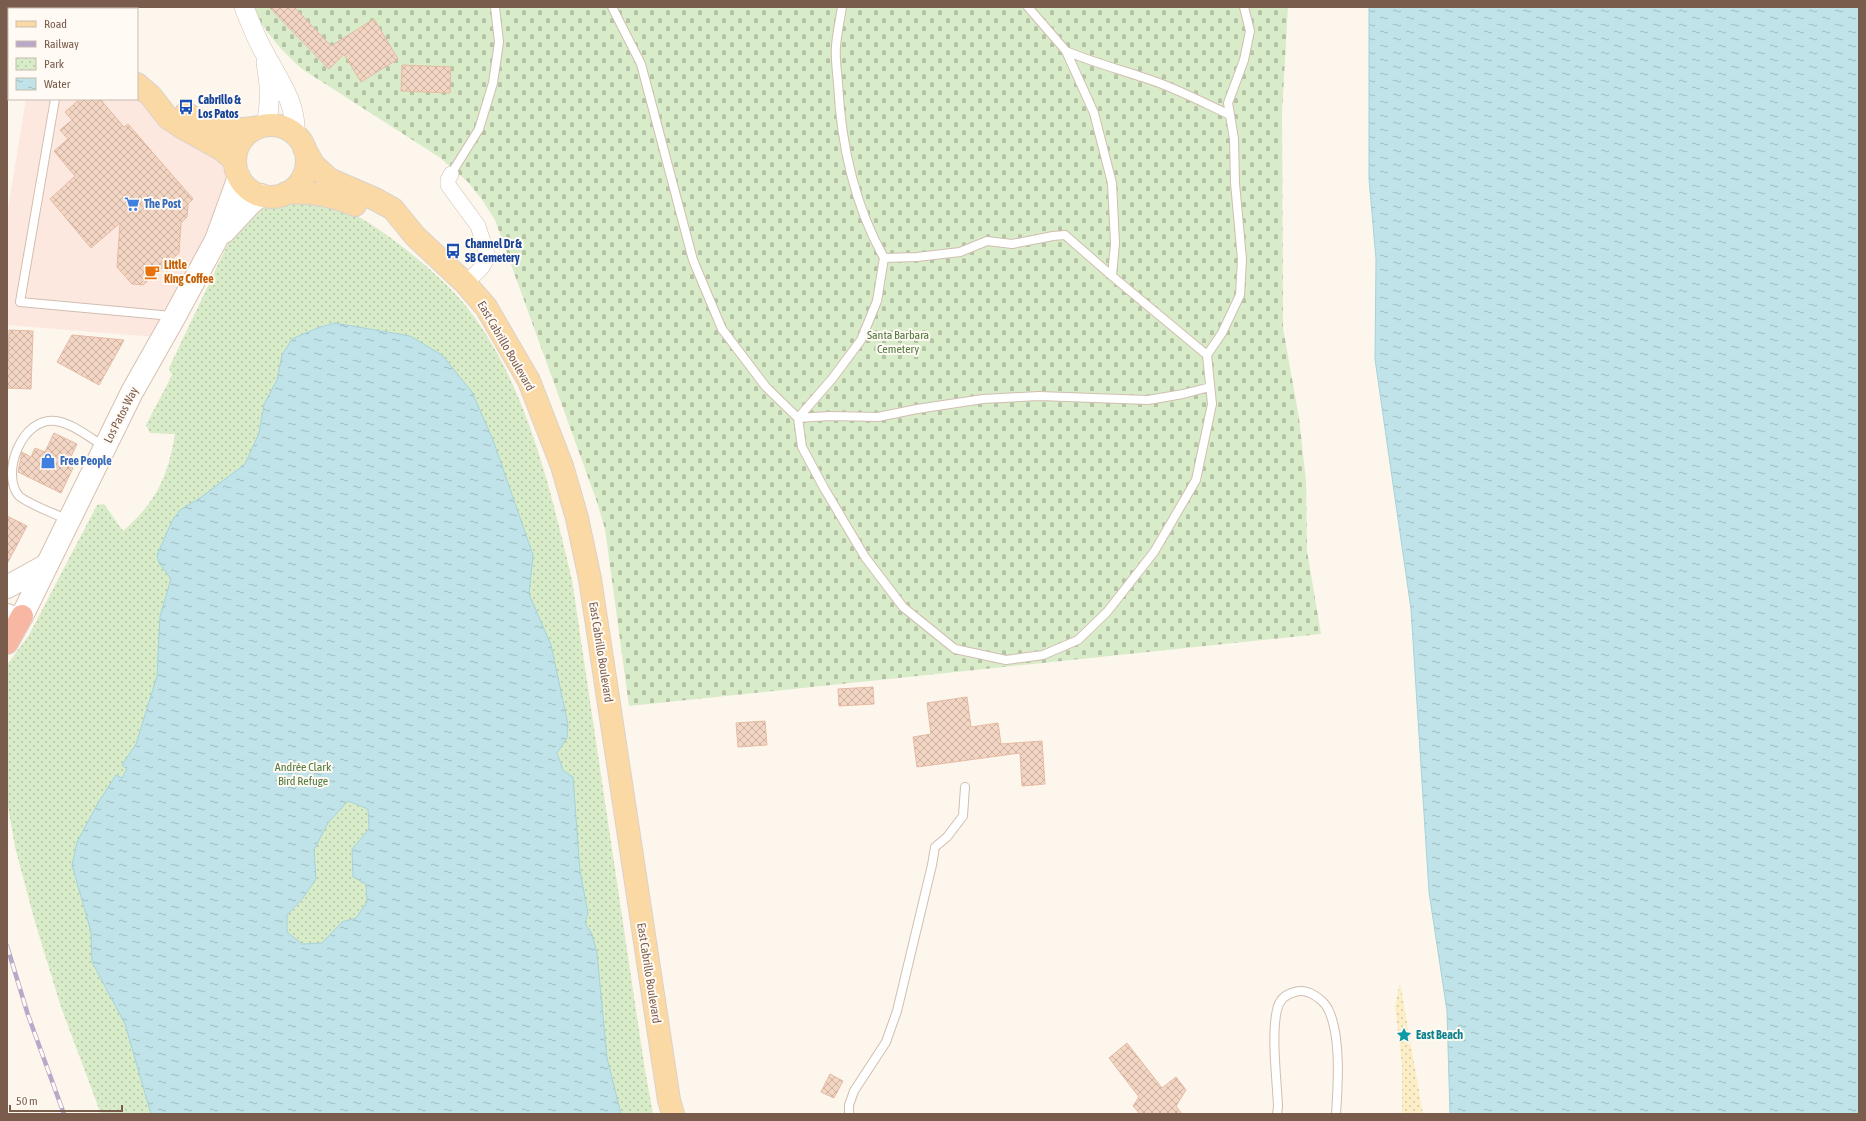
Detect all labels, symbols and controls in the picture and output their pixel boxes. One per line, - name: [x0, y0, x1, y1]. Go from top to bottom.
- legend: [8, 8, 138, 100]
- text: Road: [44, 17, 67, 31]
- text: Railway: [44, 37, 79, 51]
- text: Park: [44, 57, 65, 71]
- text: Water: [44, 77, 71, 91]
- place label: Cabrillo & Los Patos: [198, 93, 241, 121]
- bus stop icon: Cabrillo & Los Patos: [177, 98, 195, 116]
- supermarket icon: The Post: [123, 195, 141, 213]
- place label: The Post: [144, 197, 182, 211]
- place label: Channel Dr & SB Cemetery: [465, 237, 523, 265]
- bus stop icon: Channel Dr & SB Cemetery: [444, 242, 462, 260]
- place label: Little King Coffee: [164, 258, 214, 286]
- cafe icon: Little King Coffee: [143, 263, 161, 281]
- street label: East Cabrillo Boulevard: [475, 298, 537, 394]
- park label: Santa Barbara Cemetery: [867, 328, 929, 356]
- street label: Los Patos Way: [101, 385, 141, 445]
- shop icon: Free People: [39, 452, 57, 470]
- place label: Free People: [60, 454, 112, 468]
- street label: East Cabrillo Boulevard: [586, 601, 616, 703]
- park label: Andrée Clark Bird Refuge: [275, 760, 332, 788]
- street label: East Cabrillo Boulevard: [634, 922, 664, 1024]
- place icon: East Beach: [1395, 1026, 1413, 1044]
- place label: East Beach: [1416, 1028, 1463, 1042]
- scale bar: [10, 1087, 122, 1113]
- text: 50 m: [16, 1094, 38, 1108]

